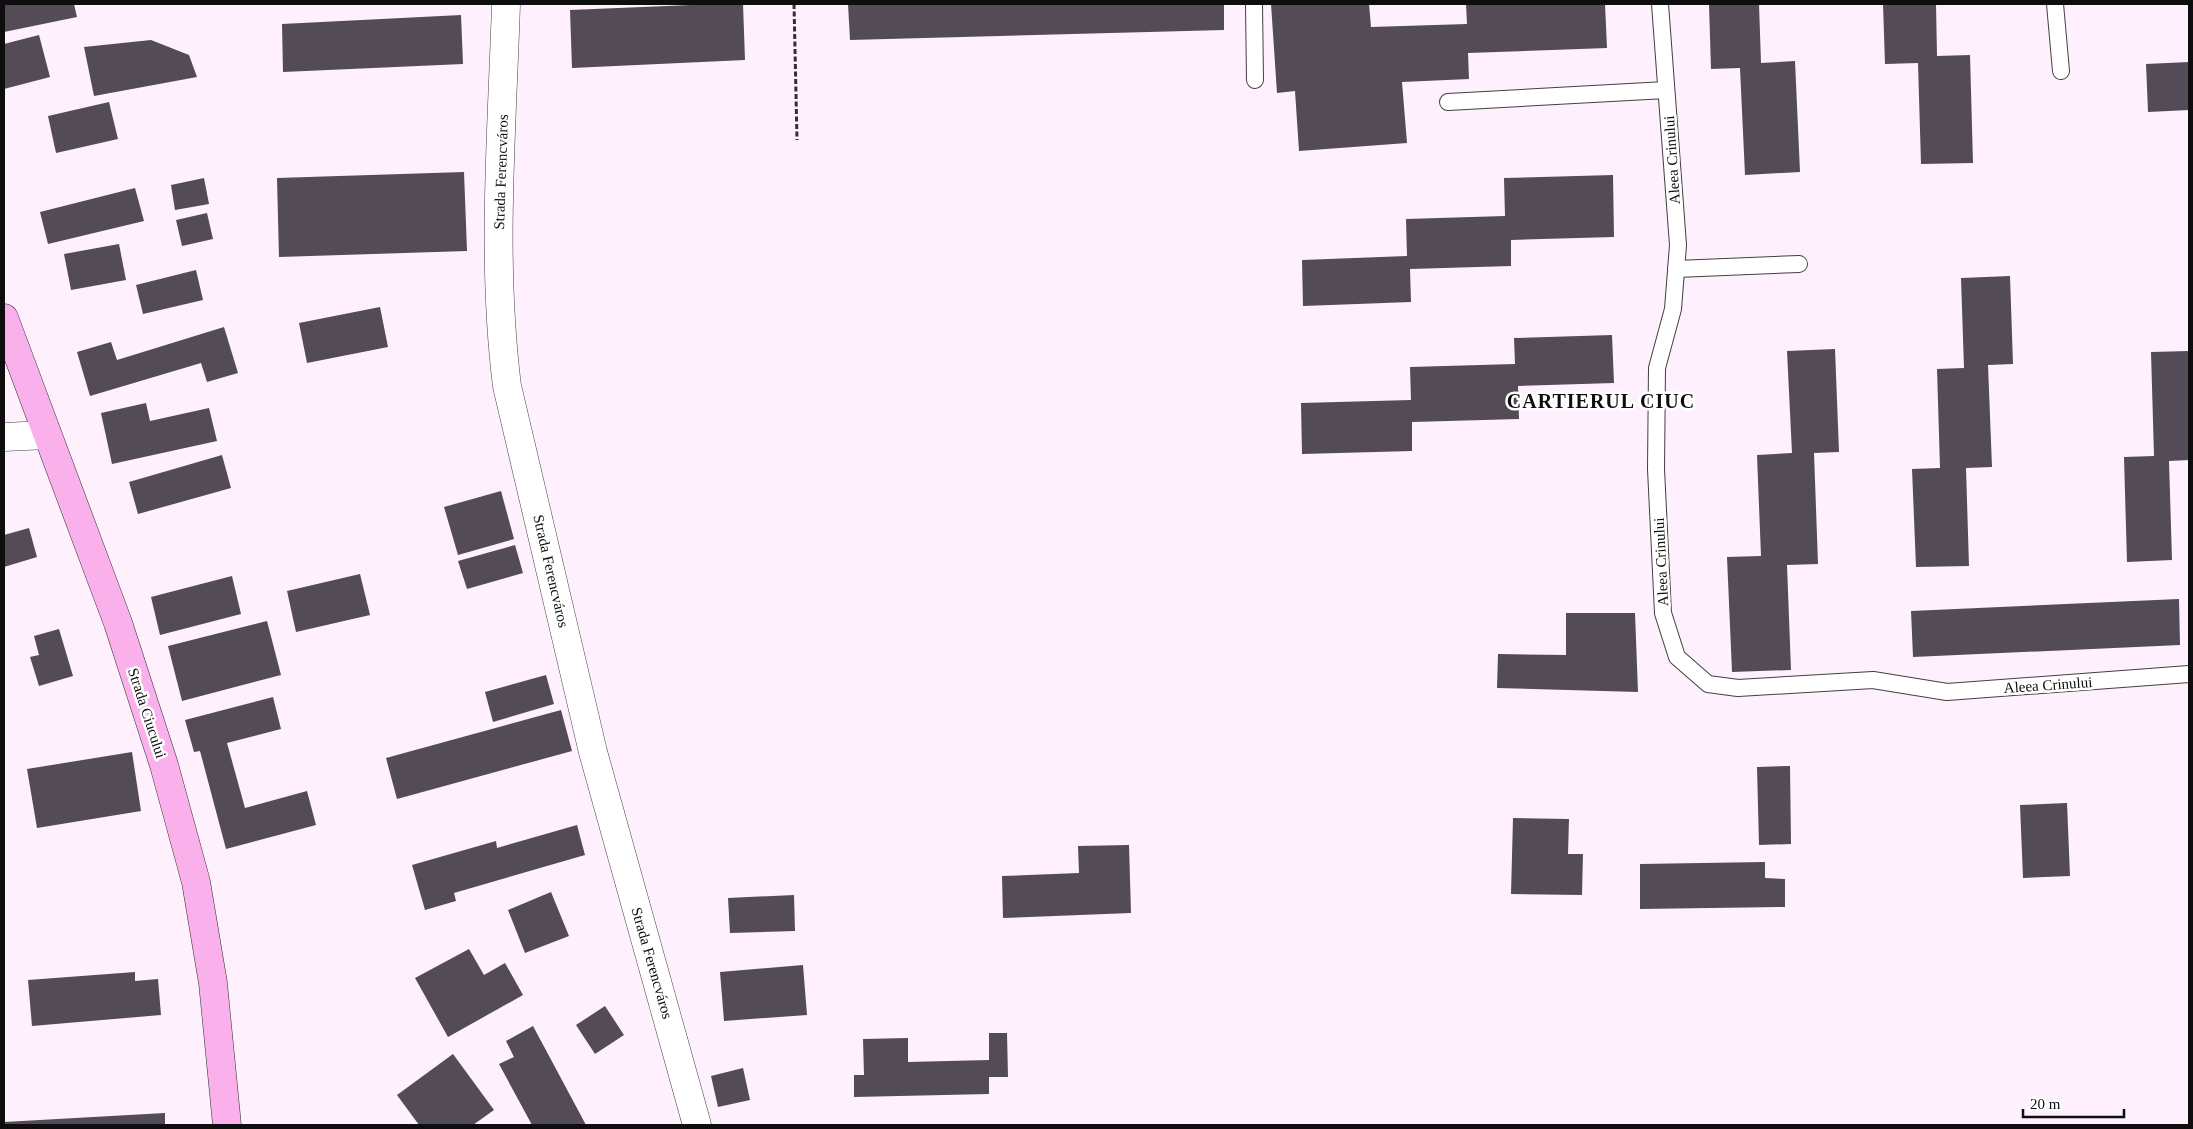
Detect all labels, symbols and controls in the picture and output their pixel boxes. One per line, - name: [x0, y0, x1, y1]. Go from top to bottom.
- street label: Strada Ferencváros: [491, 114, 511, 230]
- street label: Aleea Crinului: [1661, 115, 1683, 205]
- district label: CARTIERUL CIUC: [1507, 390, 1695, 412]
- street label: Strada Ferencváros: [530, 513, 572, 629]
- street label: Aleea Crinului: [1651, 517, 1671, 607]
- street label: Strada Ciucului: [125, 666, 169, 760]
- street label: Aleea Crinului: [2003, 674, 2093, 696]
- street label: Strada Ferencváros: [628, 905, 676, 1021]
- scale bar: [2023, 1086, 2124, 1118]
- text: 20 m: [2030, 1096, 2061, 1112]

